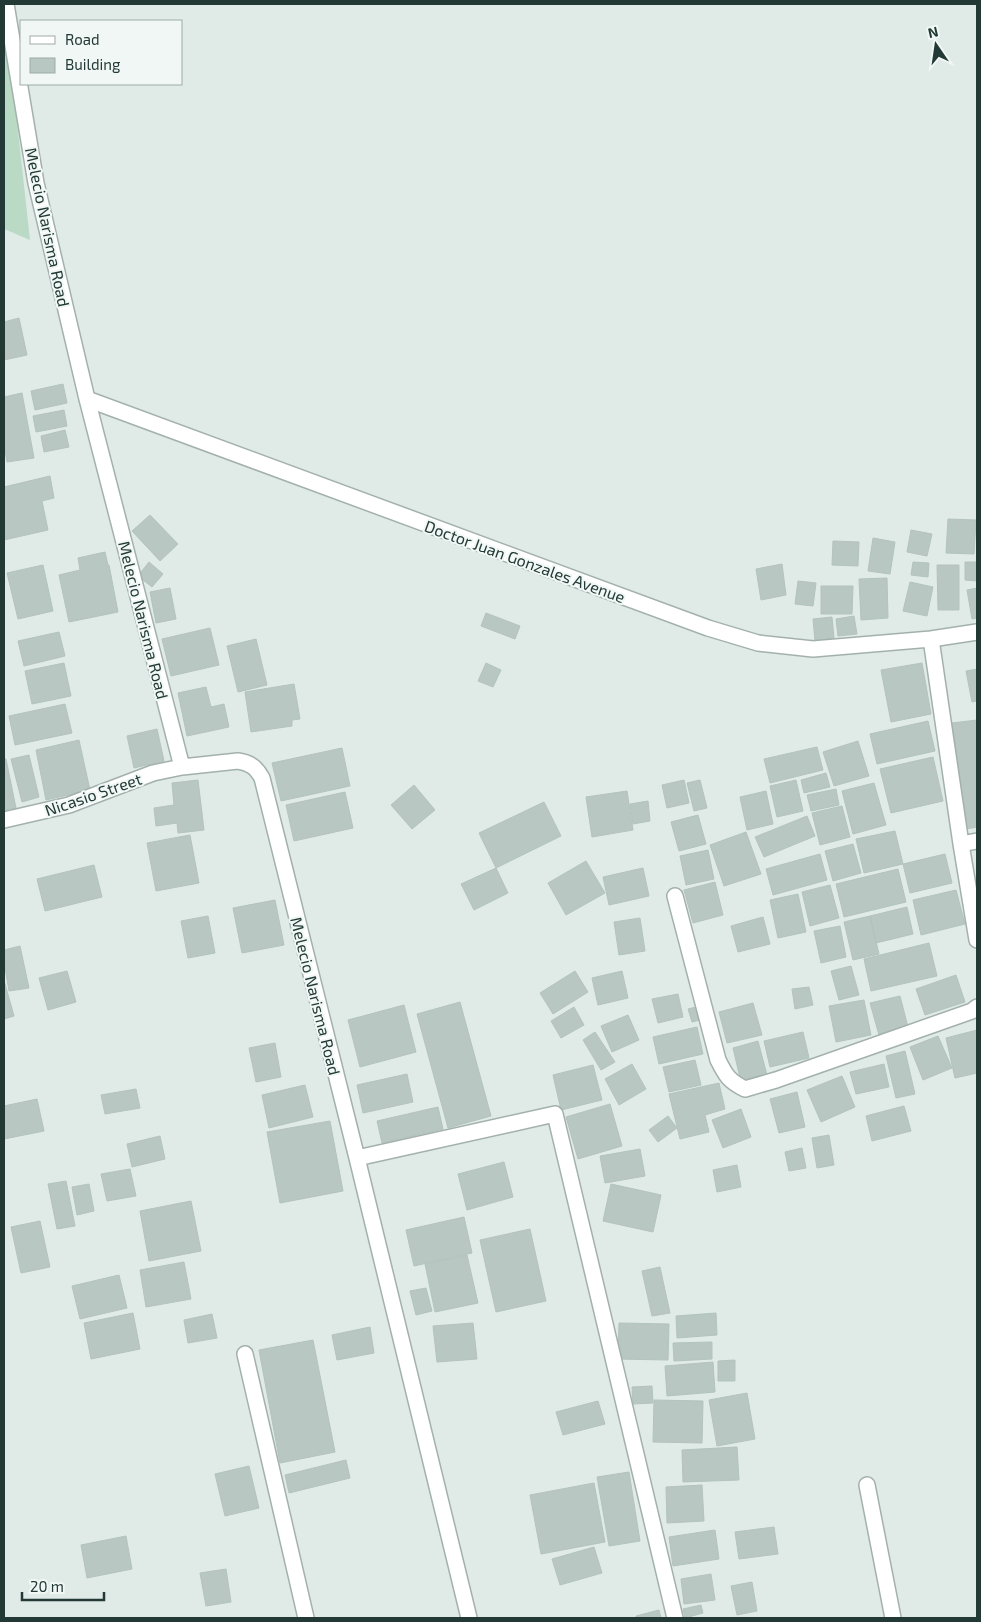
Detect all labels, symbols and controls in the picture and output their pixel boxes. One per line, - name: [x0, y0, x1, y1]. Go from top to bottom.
- legend: [20, 20, 182, 85]
- north arrow: [911, 20, 961, 70]
- text: N: [926, 22, 940, 41]
- text: Road: [65, 30, 100, 48]
- text: Building: [65, 55, 121, 73]
- street label: Melecio Narisma Road: [22, 146, 74, 308]
- street label: Doctor Juan Gonzales Avenue: [422, 516, 628, 606]
- street label: Melecio Narisma Road: [115, 539, 173, 701]
- street label: Nicasio Street: [42, 769, 144, 819]
- street label: Melecio Narisma Road: [287, 915, 345, 1077]
- scale bar: [22, 1570, 105, 1602]
- text: 20 m: [30, 1577, 64, 1595]

